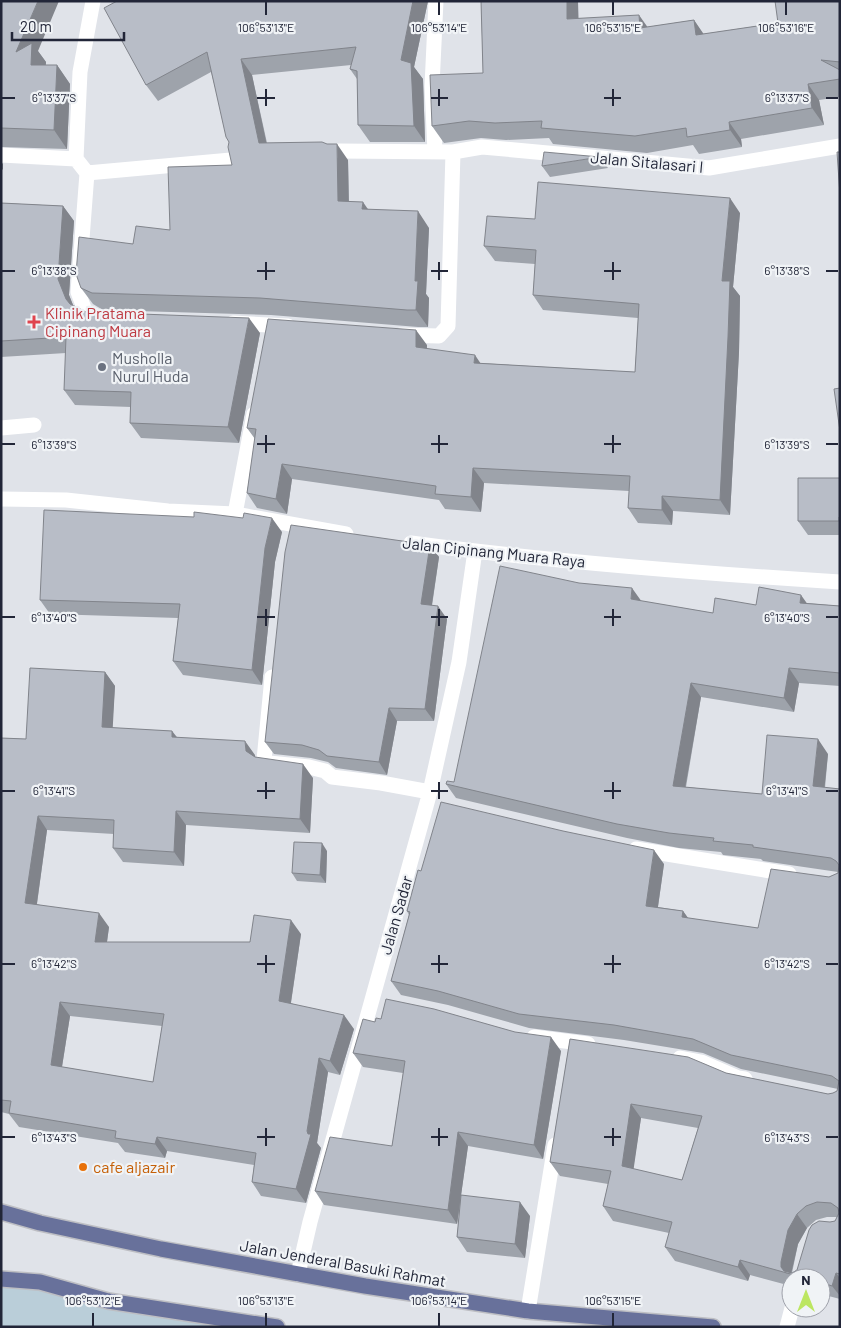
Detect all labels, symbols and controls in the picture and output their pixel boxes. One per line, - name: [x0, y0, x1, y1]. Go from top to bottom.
- scale bar: [12, 10, 125, 42]
- text: 20 m: [20, 17, 52, 35]
- text: 106°53'13"E: [238, 20, 294, 34]
- text: 106°53'14"E: [411, 20, 467, 34]
- text: 106°53'15"E: [585, 20, 641, 34]
- text: 106°53'16"E: [758, 20, 814, 34]
- text: 6°13'37"S: [32, 90, 76, 104]
- text: 6°13'37"S: [765, 90, 809, 104]
- street label: Jalan Sitalasari I: [590, 147, 704, 176]
- text: 6°13'38"S: [31, 263, 77, 277]
- text: 6°13'38"S: [764, 263, 810, 277]
- place label: Klinik Pratama Cipinang Muara: [45, 303, 151, 340]
- marker: Klinik Pratama Cipinang Muara: [27, 315, 41, 329]
- place label: Musholla Nurul Huda: [112, 348, 189, 385]
- marker: Musholla Nurul Huda: [96, 361, 108, 373]
- text: 6°13'39"S: [31, 437, 77, 451]
- text: 6°13'39"S: [764, 437, 810, 451]
- street label: Jalan Cipinang Muara Raya: [402, 532, 586, 571]
- text: 6°13'40"S: [31, 610, 77, 624]
- text: 6°13'40"S: [764, 610, 810, 624]
- text: 6°13'41"S: [33, 783, 75, 797]
- text: 6°13'41"S: [766, 783, 808, 797]
- street label: Jalan Sadar: [375, 873, 416, 957]
- text: 6°13'42"S: [31, 956, 77, 970]
- text: 6°13'42"S: [764, 956, 810, 970]
- text: 6°13'43"S: [31, 1130, 77, 1144]
- text: 6°13'43"S: [764, 1130, 810, 1144]
- place label: cafe aljazair: [93, 1157, 175, 1176]
- marker: cafe aljazair: [77, 1161, 89, 1173]
- street label: Jalan Jenderal Basuki Rahmat: [239, 1235, 448, 1290]
- north arrow: [781, 1268, 831, 1318]
- text: N: [801, 1271, 811, 1288]
- text: 106°53'12"E: [65, 1293, 121, 1307]
- text: 106°53'13"E: [238, 1293, 294, 1307]
- text: 106°53'14"E: [411, 1293, 467, 1307]
- text: 106°53'15"E: [585, 1293, 641, 1307]

